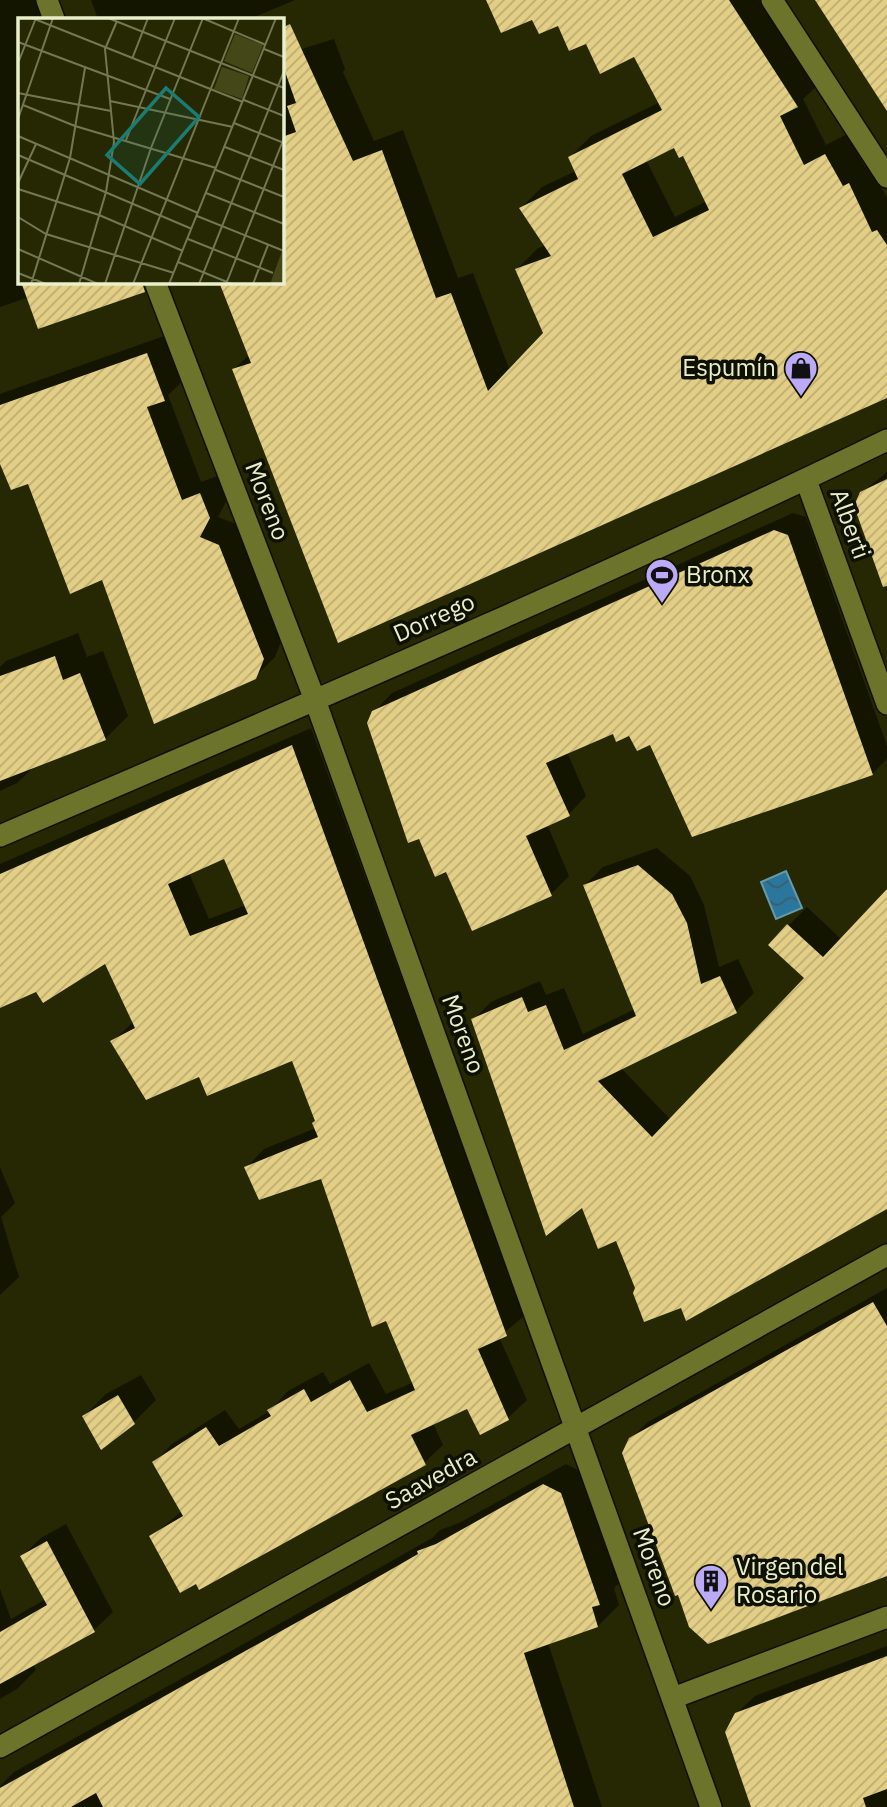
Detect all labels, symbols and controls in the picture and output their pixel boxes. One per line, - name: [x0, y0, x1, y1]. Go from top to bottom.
- inset map: [18, 18, 284, 284]
- shop icon: Espumín: [782, 349, 820, 398]
- place label: Espumín: [682, 351, 776, 383]
- street label: Moreno: [238, 457, 298, 545]
- street label: Alberti: [824, 484, 878, 563]
- sports icon: Bronx: [643, 556, 681, 605]
- place label: Bronx: [686, 558, 750, 590]
- street label: Dorrego: [388, 585, 479, 649]
- street label: Moreno: [435, 990, 493, 1078]
- street label: Saavedra: [379, 1440, 482, 1516]
- street label: Moreno: [626, 1523, 684, 1611]
- place label: Virgen del Rosario: [736, 1550, 844, 1610]
- building icon: Virgen del Rosario: [692, 1562, 730, 1611]

